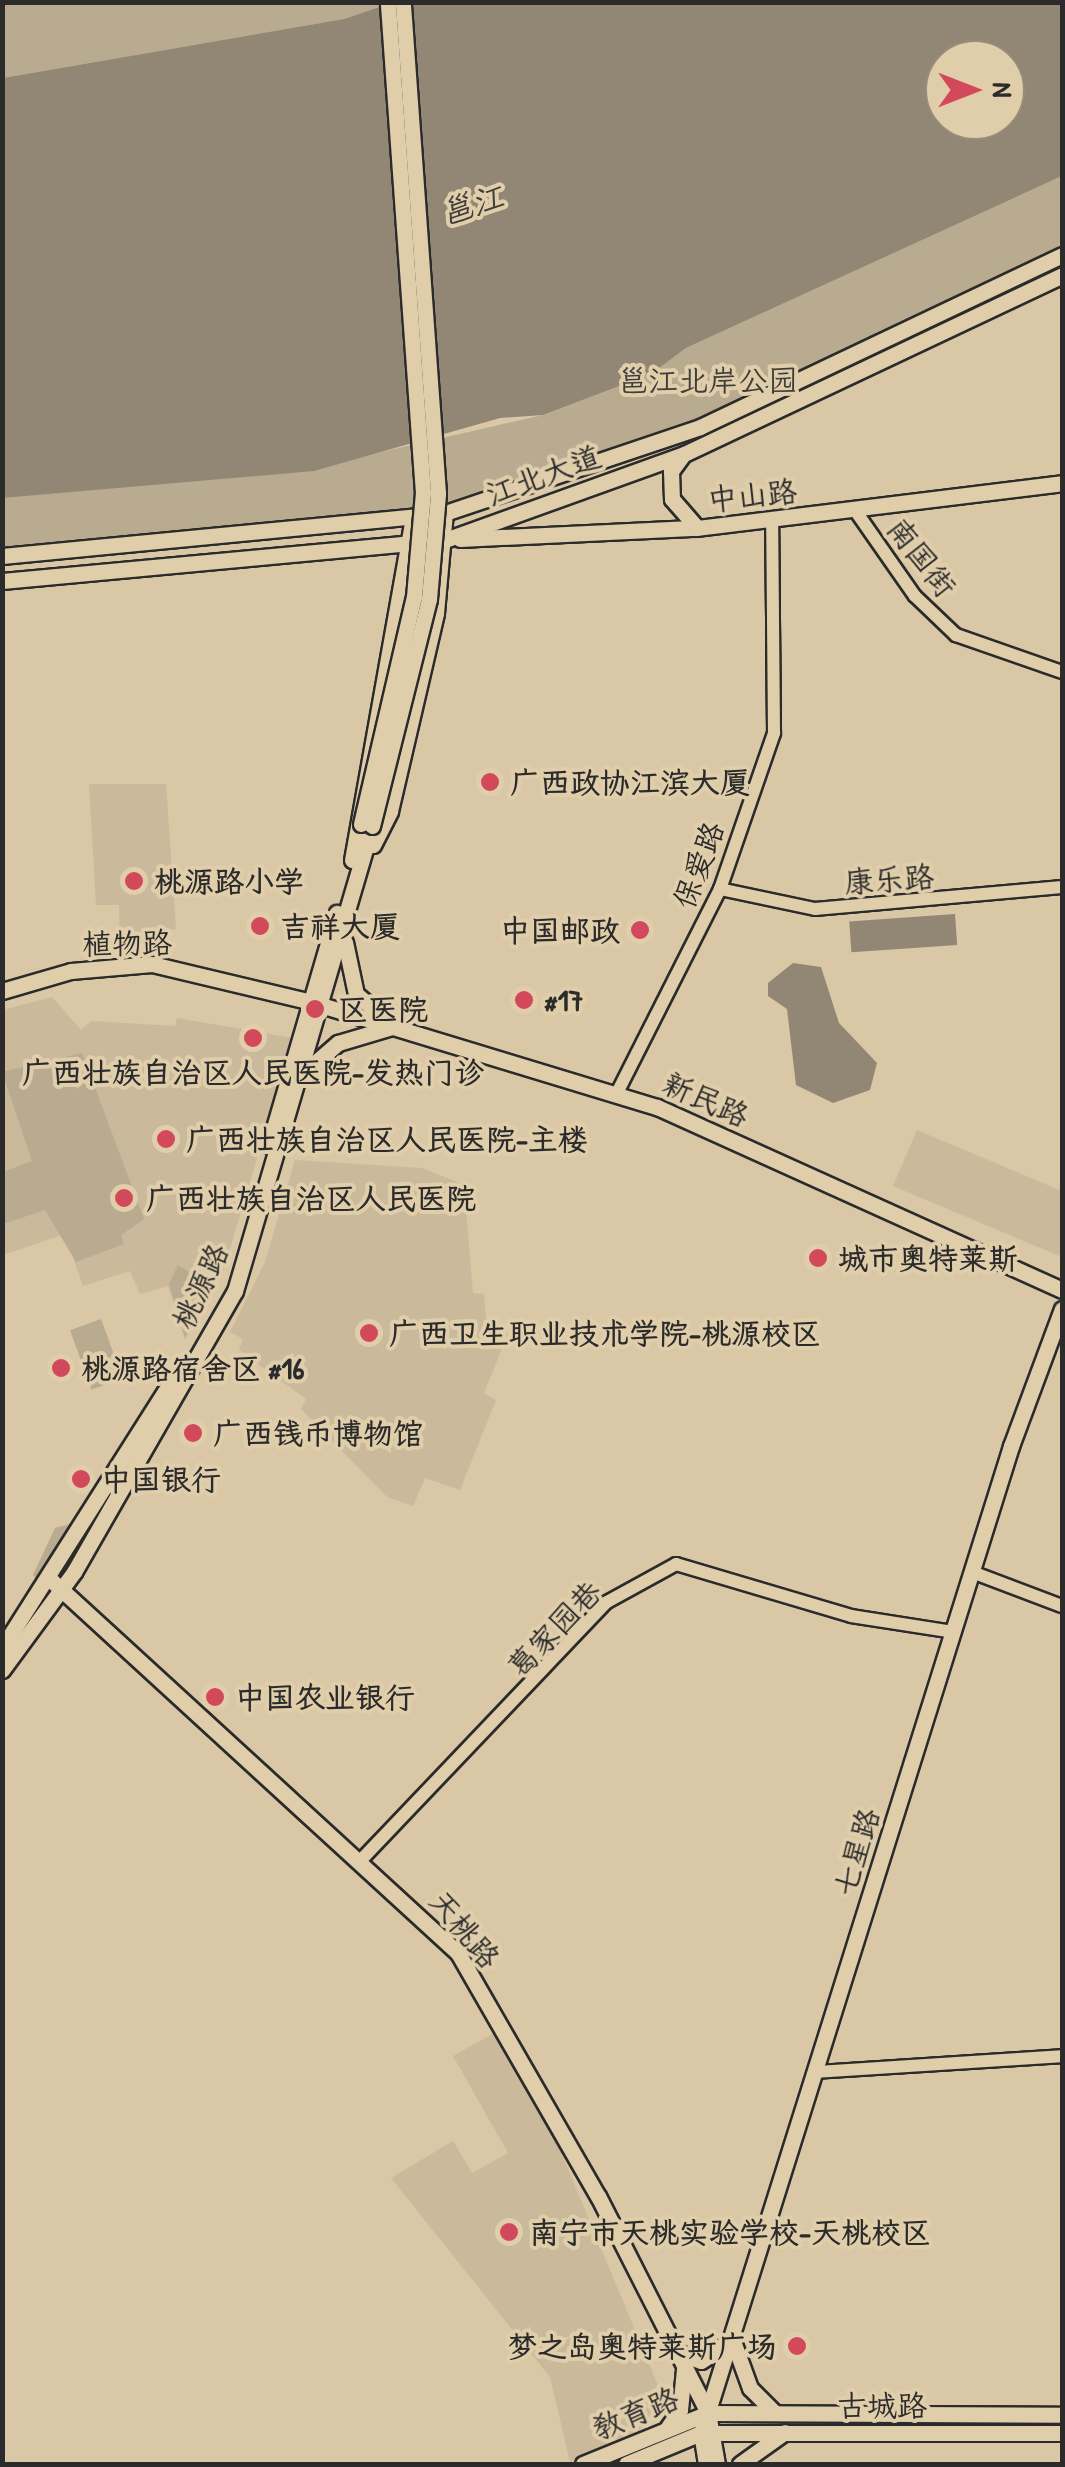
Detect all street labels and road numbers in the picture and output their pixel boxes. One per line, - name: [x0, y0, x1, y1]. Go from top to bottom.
- street label: 江北大道: [480, 438, 606, 512]
- street label: 中山路: [705, 472, 799, 518]
- street label: 南国街: [880, 510, 964, 604]
- street label: 保爱路: [665, 817, 731, 913]
- street label: 康乐路: [843, 858, 935, 900]
- street label: 植物路: [82, 924, 172, 962]
- street label: 新民路: [658, 1064, 754, 1134]
- street label: 桃源路: [165, 1238, 235, 1334]
- street label: 葛家园巷: [499, 1573, 609, 1685]
- street label: 七星路: [826, 1804, 886, 1900]
- street label: 天桃路: [422, 1883, 508, 1975]
- street label: 教育路: [587, 2379, 683, 2447]
- street label: 古城路: [837, 2387, 927, 2423]

